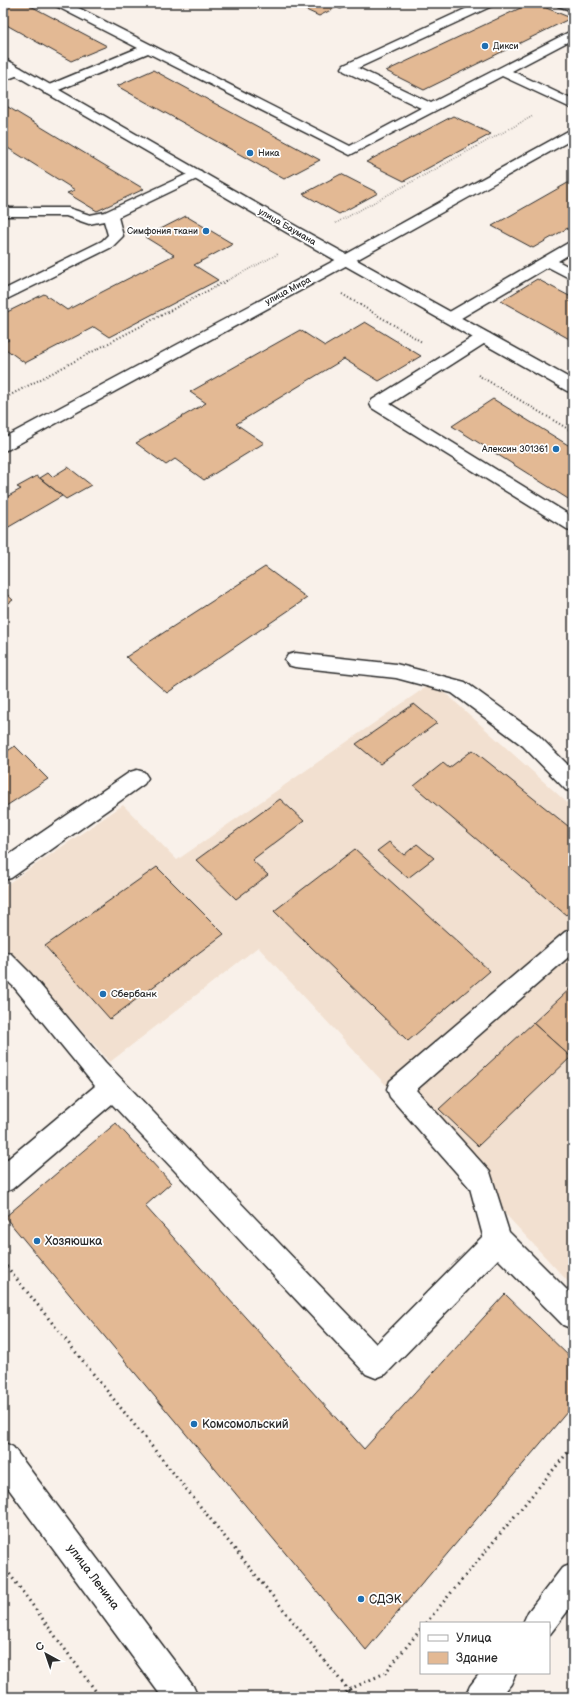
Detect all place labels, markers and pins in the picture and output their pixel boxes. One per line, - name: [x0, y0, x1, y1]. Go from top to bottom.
- marker: Дикси: [480, 41, 490, 51]
- place label: Дикси: [493, 41, 518, 52]
- marker: Ника: [245, 148, 255, 158]
- place label: Ника: [258, 148, 280, 159]
- place label: Симфония ткани: [127, 226, 198, 237]
- marker: Симфония ткани: [201, 226, 211, 236]
- place label: Алексин 301361: [481, 444, 548, 455]
- marker: Алексин 301361: [551, 444, 561, 454]
- place label: Сбербанк: [111, 988, 158, 1000]
- marker: Сбербанк: [98, 989, 108, 999]
- place label: Хозяюшка: [45, 1234, 102, 1249]
- marker: Хозяюшка: [32, 1236, 42, 1246]
- place label: Комсомольский: [202, 1417, 289, 1432]
- marker: Комсомольский: [189, 1419, 199, 1429]
- place label: СДЭК: [369, 1592, 402, 1607]
- marker: СДЭК: [356, 1594, 366, 1604]

